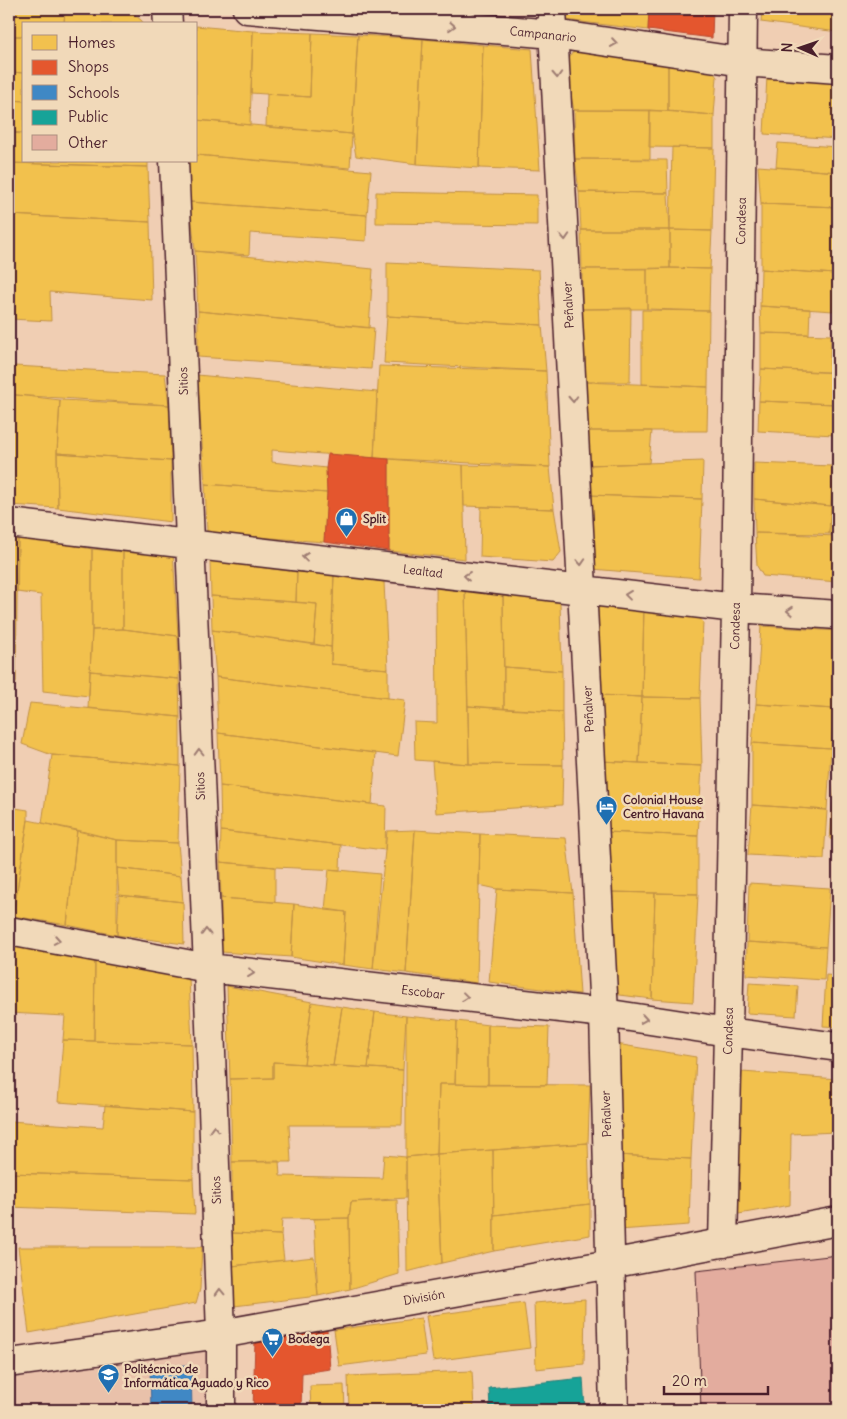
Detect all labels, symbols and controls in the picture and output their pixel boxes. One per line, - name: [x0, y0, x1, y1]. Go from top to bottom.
- one-way arrow: [448, 20, 456, 31]
- legend: [22, 22, 198, 162]
- north arrow: [774, 22, 824, 72]
- street label: Campanario: [509, 23, 577, 45]
- text: Homes: [68, 33, 115, 52]
- one-way arrow: [610, 37, 618, 48]
- text: N: [778, 42, 796, 53]
- text: Shops: [68, 57, 109, 76]
- one-way arrow: [551, 71, 562, 79]
- text: Schools: [68, 83, 120, 102]
- text: Public: [68, 107, 109, 126]
- text: Other: [68, 133, 108, 152]
- street label: Condesa: [733, 197, 749, 245]
- one-way arrow: [559, 233, 570, 241]
- street label: Peñalver: [559, 281, 577, 329]
- street label: Sitios: [175, 367, 191, 395]
- one-way arrow: [567, 396, 578, 404]
- shop icon: Split: [335, 506, 359, 537]
- place label: Split: [363, 511, 387, 527]
- one-way arrow: [301, 552, 309, 563]
- one-way arrow: [575, 558, 586, 566]
- street label: Lealtad: [402, 561, 444, 581]
- one-way arrow: [462, 571, 470, 582]
- one-way arrow: [624, 590, 632, 601]
- street label: Condesa: [727, 602, 743, 650]
- one-way arrow: [785, 606, 793, 617]
- street label: Peñalver: [579, 685, 597, 733]
- one-way arrow: [193, 748, 204, 756]
- street label: Sitios: [192, 772, 208, 800]
- place label: Colonial House Centro Havana: [623, 792, 704, 821]
- hotel icon: Colonial House Centro Havana: [595, 794, 619, 825]
- one-way arrow: [201, 928, 211, 936]
- one-way arrow: [52, 934, 61, 944]
- one-way arrow: [248, 967, 256, 978]
- street label: Escobar: [400, 982, 446, 1002]
- one-way arrow: [461, 991, 469, 1002]
- street label: Condesa: [720, 1007, 736, 1055]
- one-way arrow: [640, 1013, 648, 1024]
- street label: Peñalver: [598, 1090, 614, 1138]
- one-way arrow: [208, 1125, 219, 1133]
- street label: Sitios: [208, 1176, 224, 1204]
- street label: División: [402, 1286, 446, 1308]
- one-way arrow: [214, 1287, 225, 1295]
- supermarket icon: Bodega: [260, 1326, 284, 1357]
- place label: Bodega: [288, 1331, 330, 1347]
- place label: Politécnico de Informática Aguado y Rico: [124, 1361, 269, 1391]
- school or university icon: Politécnico de Informática Aguado y Rico: [96, 1363, 120, 1394]
- scale bar: [664, 1364, 768, 1396]
- text: 20 m: [672, 1371, 707, 1390]

